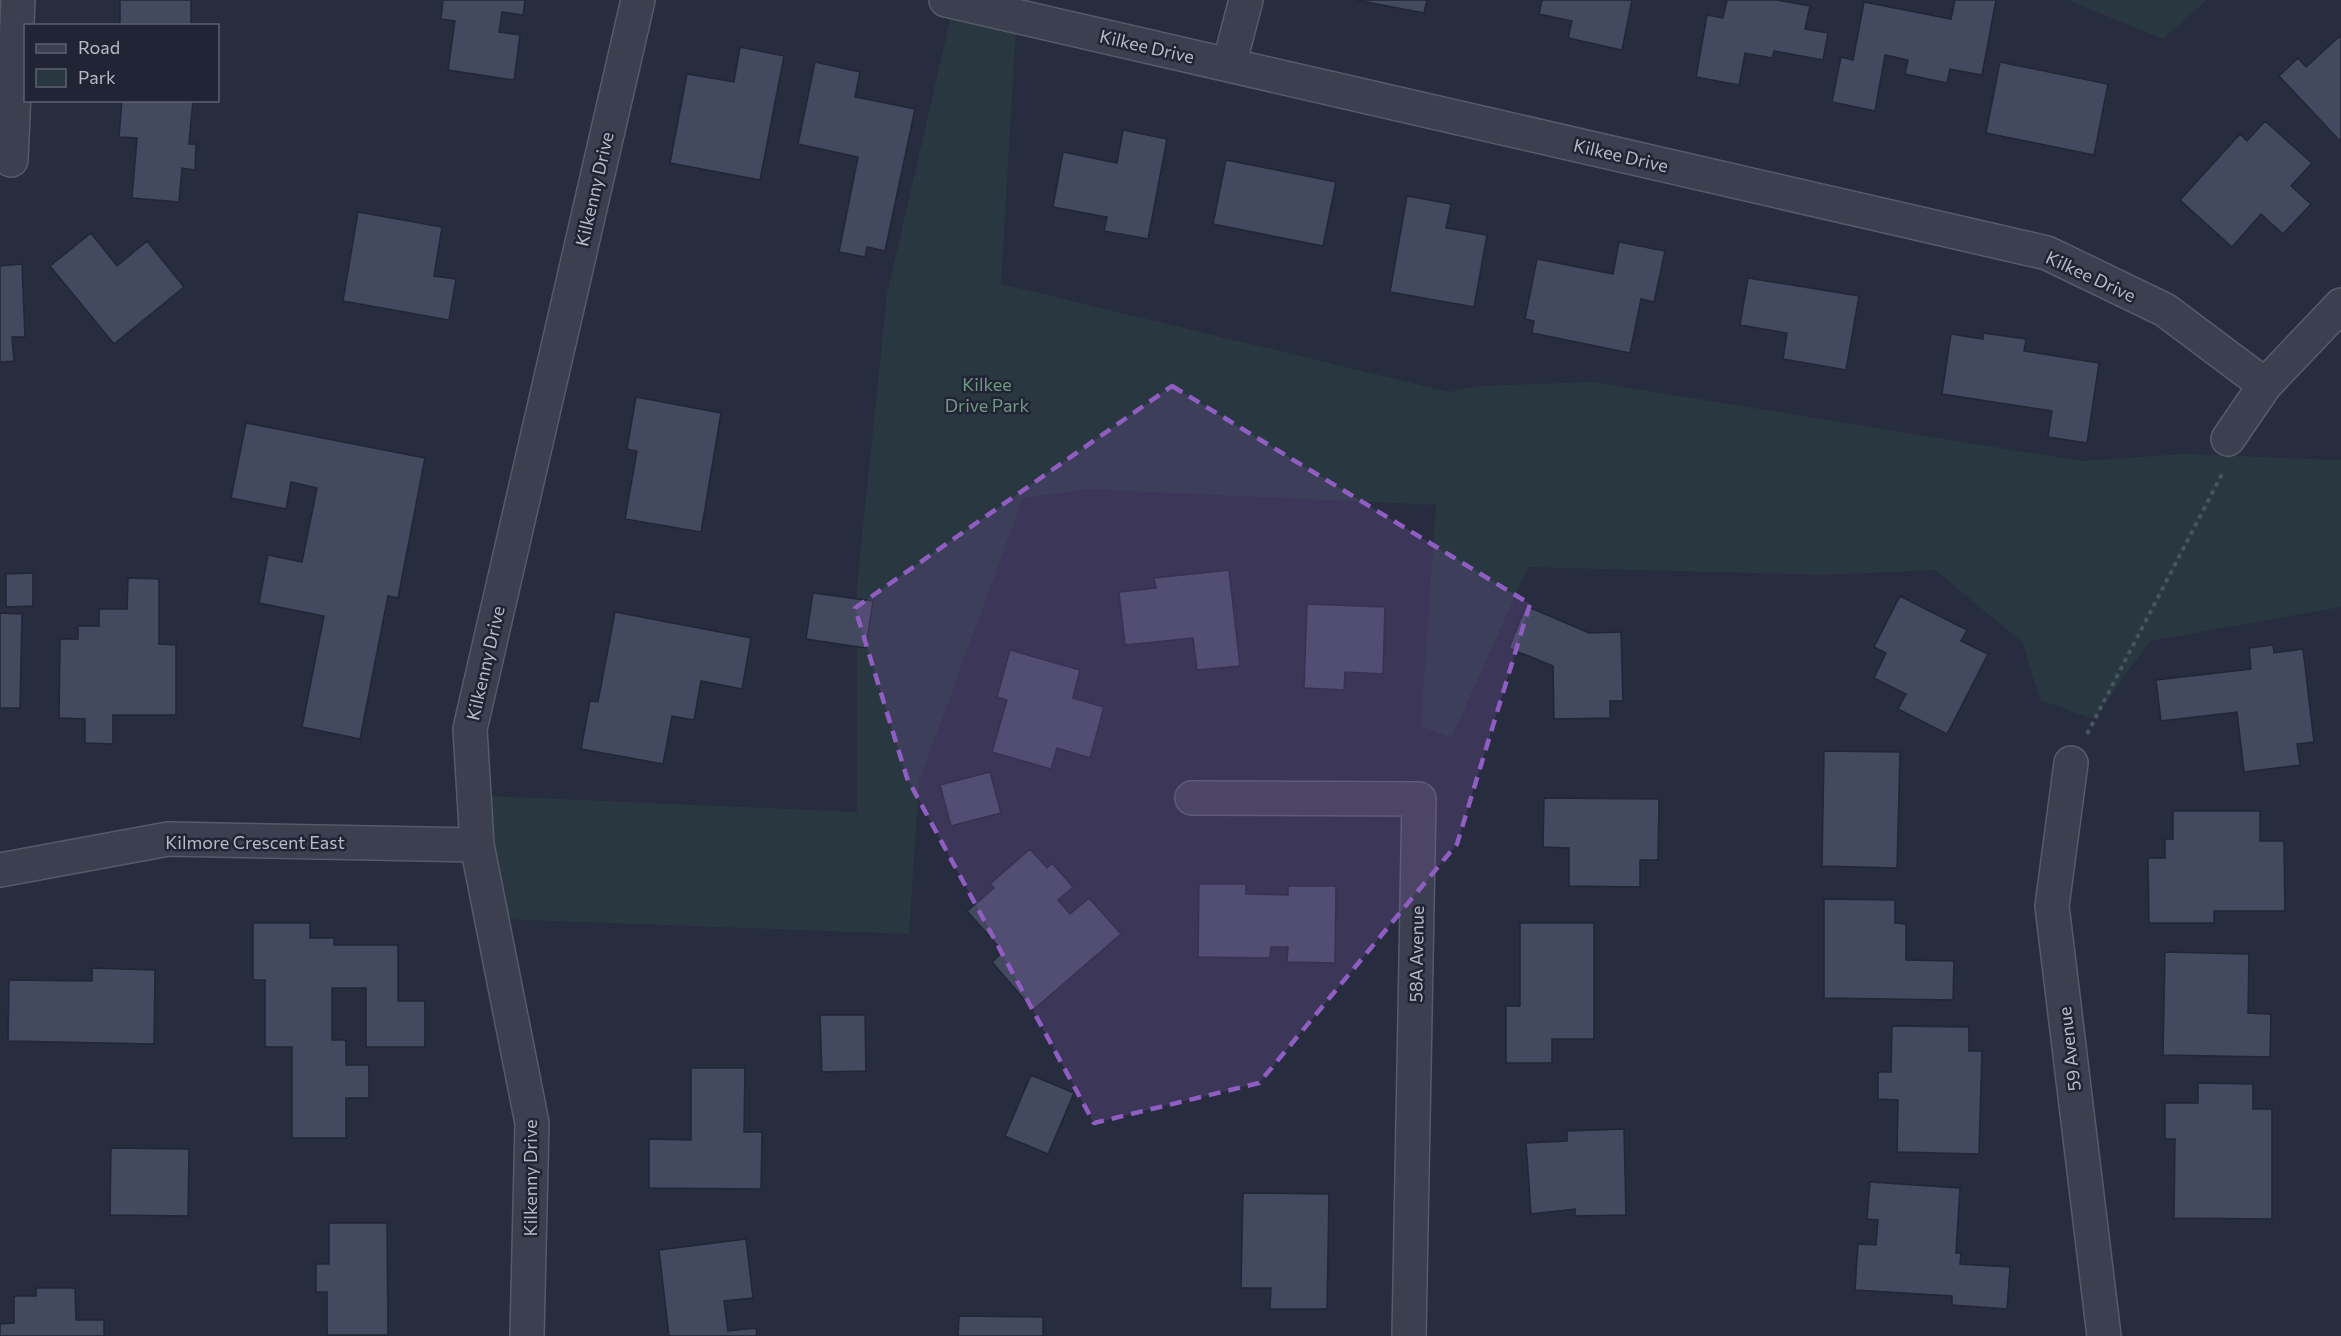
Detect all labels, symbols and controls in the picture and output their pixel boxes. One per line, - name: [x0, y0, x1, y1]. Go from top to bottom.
- legend: [24, 24, 219, 102]
- street label: Kilkee Drive: [1097, 24, 1197, 68]
- text: Road: [78, 36, 120, 58]
- text: Park: [78, 66, 116, 88]
- street label: Kilkenny Drive: [570, 130, 618, 248]
- street label: Kilkee Drive: [1571, 133, 1671, 177]
- street label: Kilkee Drive: [2043, 246, 2139, 306]
- park label: Kilkee Drive Park: [945, 373, 1030, 416]
- street label: Kilkenny Drive: [461, 604, 509, 722]
- street label: Kilmore Crescent East: [165, 831, 345, 853]
- street label: 58A Avenue: [1404, 905, 1428, 1003]
- street label: 59 Avenue: [2053, 1006, 2085, 1092]
- street label: Kilkenny Drive: [519, 1120, 541, 1236]

